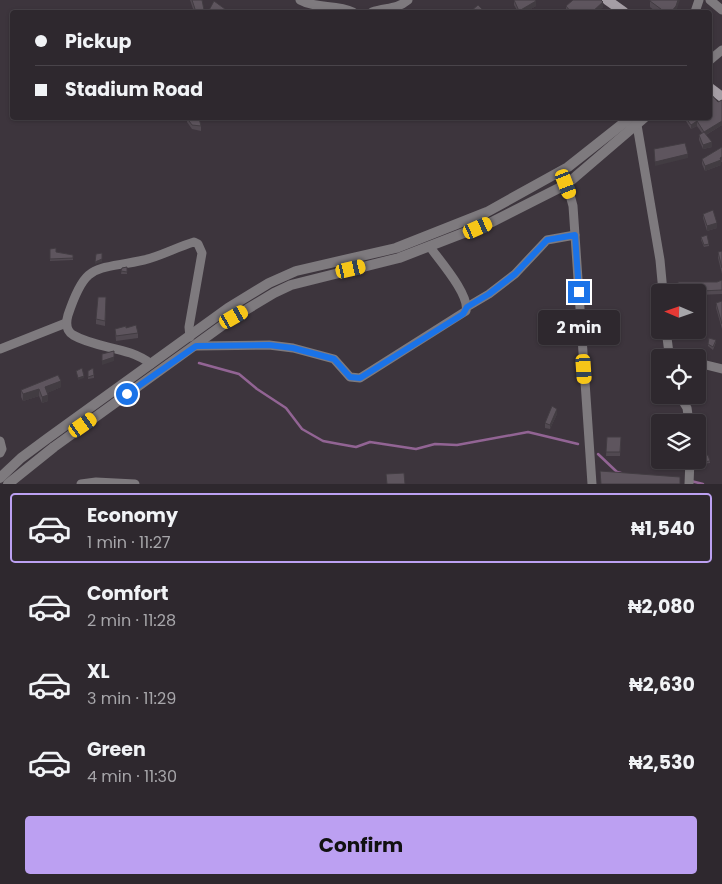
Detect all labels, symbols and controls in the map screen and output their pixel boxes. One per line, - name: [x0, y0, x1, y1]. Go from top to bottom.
- text: Pickup: [65, 28, 131, 55]
- text: Stadium Road: [65, 76, 203, 103]
- car: [553, 167, 578, 201]
- car: [461, 215, 494, 241]
- car: [334, 258, 367, 280]
- route end: [568, 281, 590, 303]
- north arrow: [651, 284, 706, 339]
- map controls: [651, 284, 706, 469]
- car: [217, 303, 250, 331]
- callout: 2 min: [538, 310, 620, 344]
- text: 2 min: [557, 316, 601, 339]
- button: locate: [651, 349, 706, 404]
- car: [575, 354, 592, 384]
- route start: [116, 383, 138, 405]
- car: [66, 410, 99, 440]
- button: layers: [651, 414, 706, 469]
- text: Economy: [87, 502, 178, 529]
- icon: car: [27, 506, 72, 551]
- text: ₦1,540: [631, 515, 695, 542]
- text: 1 min · 11:27: [87, 531, 171, 554]
- text: Comfort: [87, 580, 169, 607]
- icon: car: [27, 584, 72, 629]
- text: ₦2,080: [628, 593, 695, 620]
- text: 2 min · 11:28: [87, 609, 176, 632]
- text: XL: [87, 658, 110, 685]
- icon: car: [27, 662, 72, 707]
- text: ₦2,630: [629, 671, 695, 698]
- text: 3 min · 11:29: [87, 687, 176, 710]
- text: Green: [87, 736, 146, 763]
- icon: car: [27, 740, 72, 785]
- text: ₦2,530: [629, 749, 695, 776]
- text: 4 min · 11:30: [87, 765, 177, 788]
- button: Confirm: [25, 816, 697, 874]

